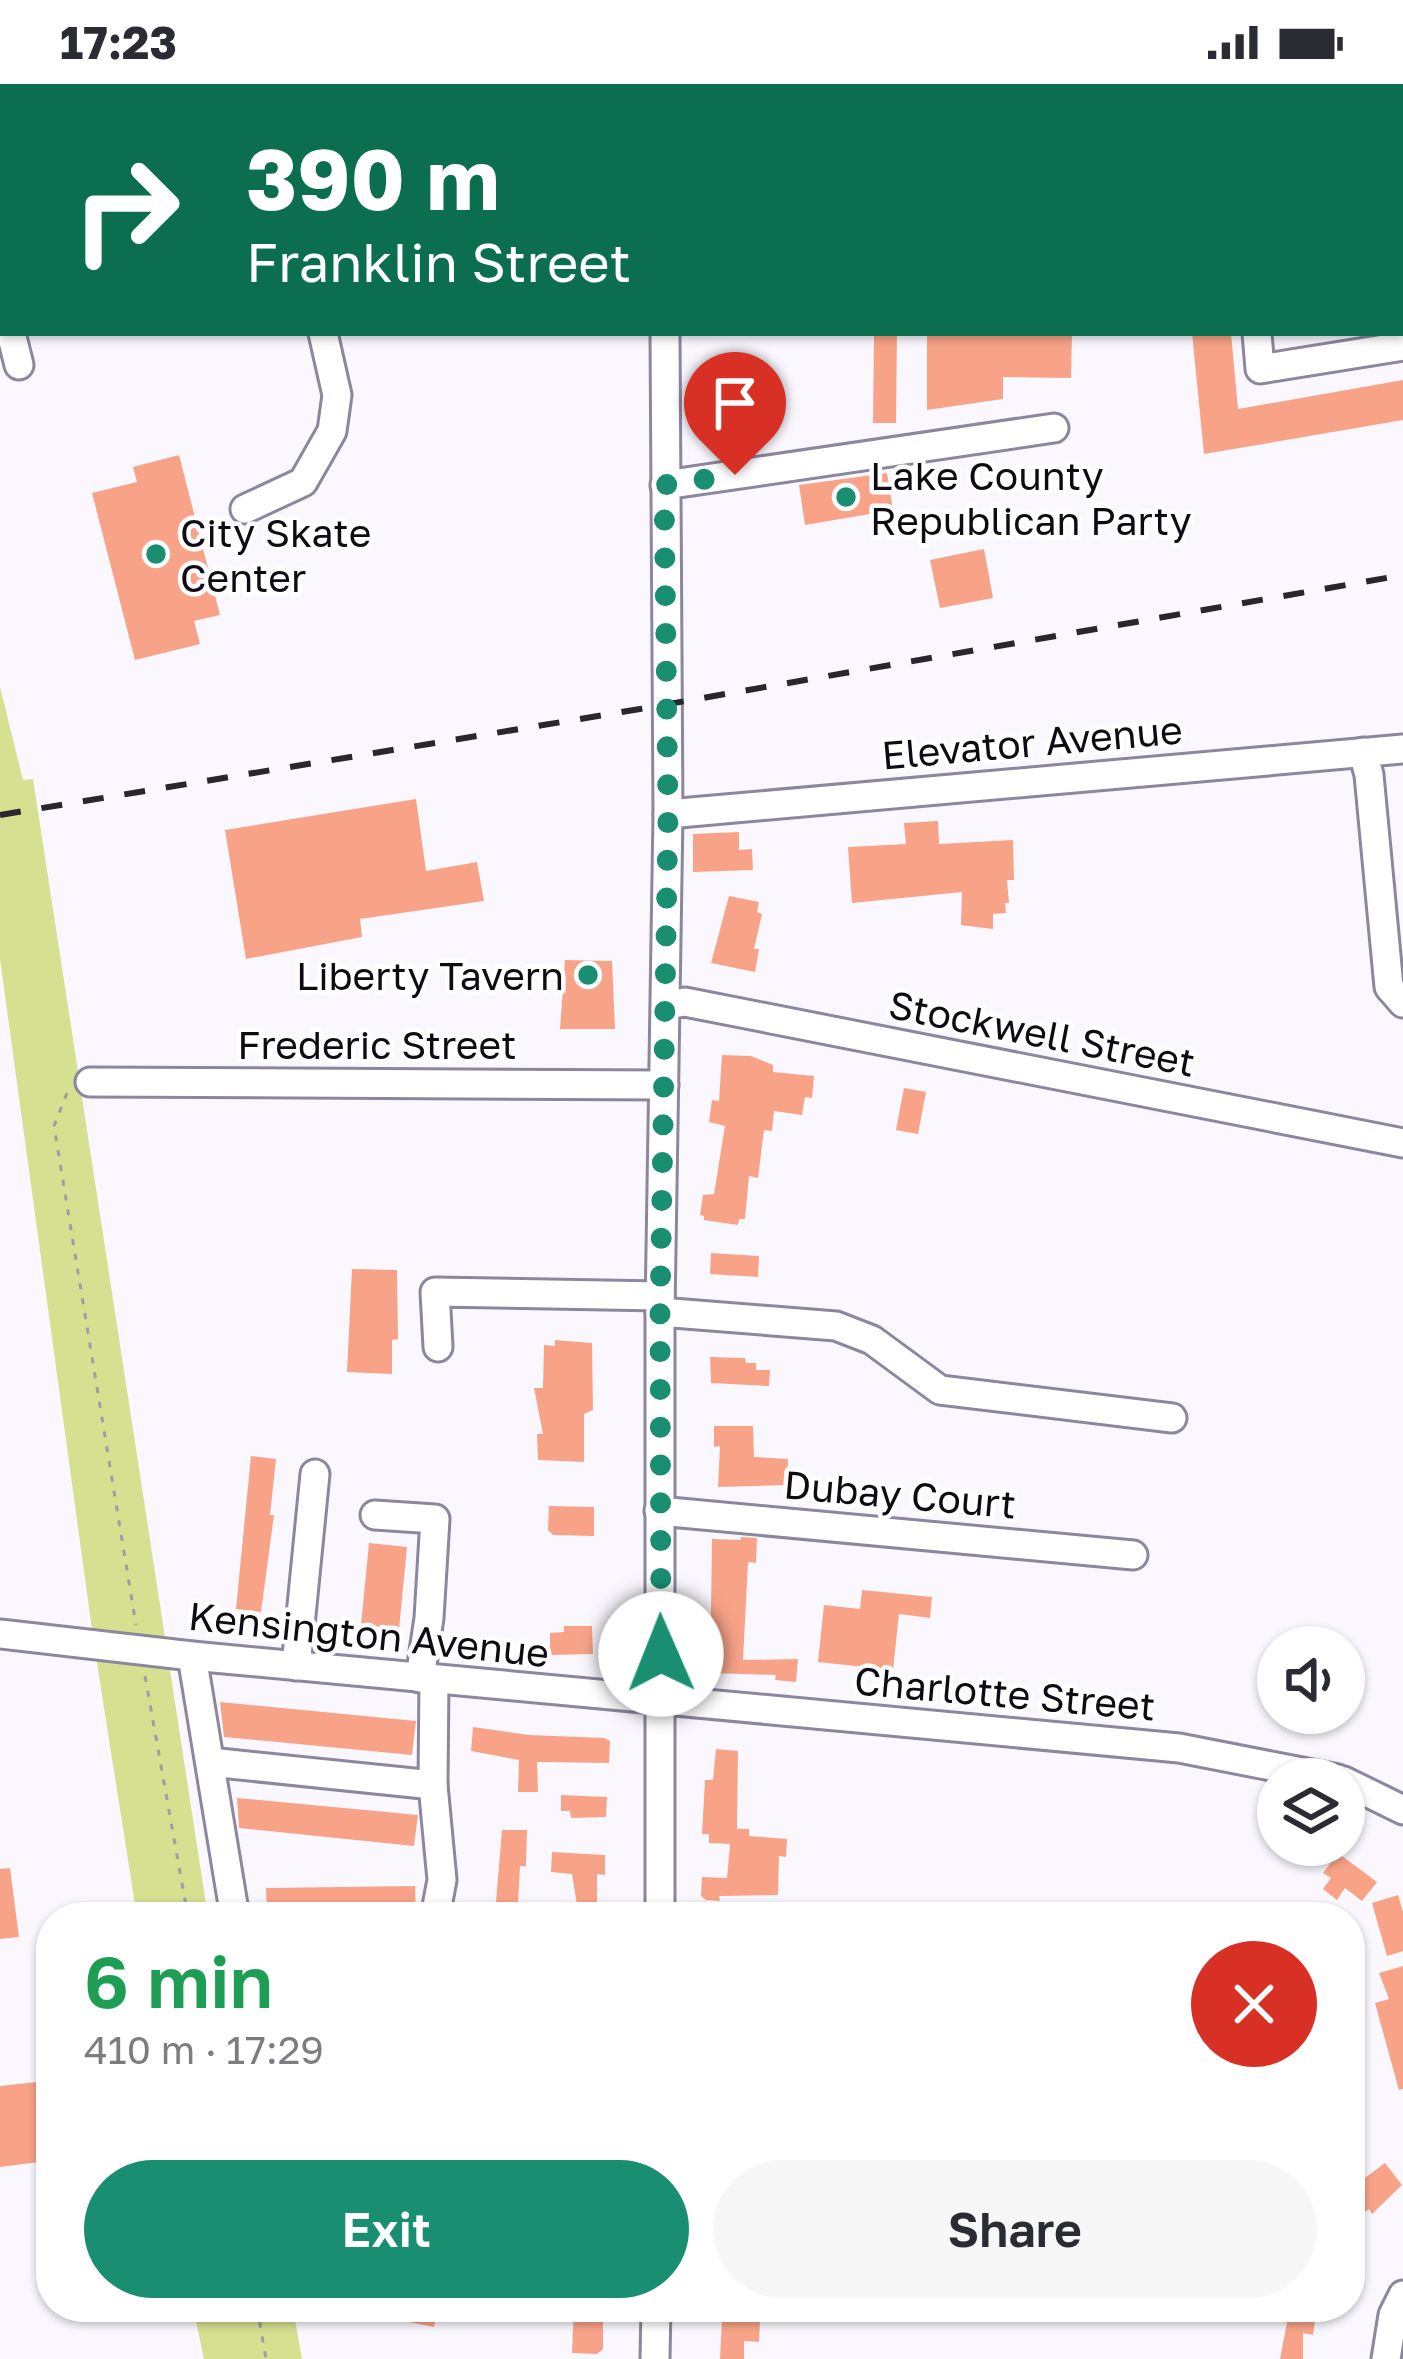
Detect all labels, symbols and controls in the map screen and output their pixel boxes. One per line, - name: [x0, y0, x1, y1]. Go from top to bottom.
- text: 17:23: [60, 15, 177, 69]
- text: 390 m: [246, 128, 500, 228]
- icon: right: [48, 132, 204, 288]
- text: Franklin Street: [246, 229, 631, 294]
- pin: [684, 352, 786, 475]
- icon: arrive: [702, 370, 768, 436]
- place label: Lake County Republican Party: [870, 452, 1192, 544]
- marker: Lake County Republican Party: [833, 484, 859, 510]
- place label: City Skate Center: [180, 509, 371, 601]
- marker: City Skate Center: [143, 541, 169, 567]
- street label: Elevator Avenue: [880, 705, 1184, 779]
- place label: Liberty Tavern: [296, 952, 564, 999]
- marker: Liberty Tavern: [575, 962, 601, 988]
- street label: Stockwell Street: [885, 980, 1199, 1086]
- street label: Frederic Street: [237, 1021, 517, 1068]
- street label: Dubay Court: [782, 1460, 1018, 1528]
- position arrow: [598, 1591, 724, 1717]
- street label: Kensington Avenue: [186, 1592, 552, 1676]
- map controls: [1257, 1626, 1365, 1866]
- button: sound: [1257, 1626, 1365, 1734]
- street label: Charlotte Street: [853, 1656, 1157, 1730]
- button: layers: [1257, 1758, 1365, 1866]
- text: 6 min: [84, 1937, 273, 2024]
- button: close: [1191, 1941, 1317, 2067]
- text: 410 m · 17:29: [84, 2026, 324, 2073]
- button: Exit: [84, 2160, 689, 2298]
- button: Share: [713, 2160, 1317, 2298]

